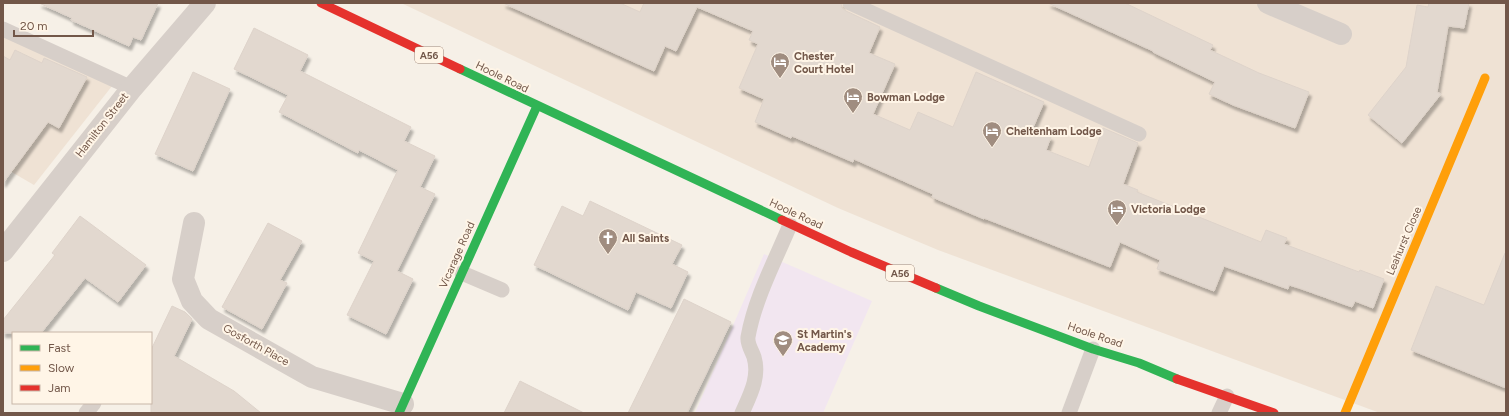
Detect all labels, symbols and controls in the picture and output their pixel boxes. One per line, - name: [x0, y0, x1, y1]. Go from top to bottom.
- scale bar: [14, 12, 93, 38]
- text: 20 m: [20, 19, 48, 33]
- road number: A56: [415, 47, 443, 63]
- place label: Chester Court Hotel: [794, 50, 854, 76]
- hotel icon: Chester Court Hotel: [769, 51, 791, 79]
- street label: Hoole Road: [473, 59, 531, 95]
- hotel icon: Bowman Lodge: [842, 86, 864, 114]
- street label: Hamilton Street: [73, 90, 131, 160]
- place label: Bowman Lodge: [867, 91, 945, 104]
- hotel icon: Cheltenham Lodge: [981, 120, 1003, 148]
- place label: Cheltenham Lodge: [1006, 125, 1102, 138]
- street label: Hoole Road: [767, 196, 825, 232]
- hotel icon: Victoria Lodge: [1106, 198, 1128, 226]
- place label: Victoria Lodge: [1131, 203, 1206, 216]
- street label: Leahurst Close: [1384, 205, 1424, 277]
- street label: Vicarage Road: [437, 220, 477, 290]
- church icon: All Saints: [597, 227, 619, 255]
- place label: All Saints: [622, 232, 669, 245]
- road number: A56: [886, 265, 914, 281]
- street label: Hoole Road: [1066, 319, 1124, 351]
- street label: Gosforth Place: [221, 322, 291, 368]
- place label: St Martin's Academy: [797, 328, 852, 354]
- school or university icon: St Martin's Academy: [772, 329, 794, 357]
- legend: [12, 332, 152, 404]
- text: Fast: [48, 341, 71, 355]
- text: Slow: [48, 361, 75, 375]
- text: Jam: [48, 381, 71, 395]

